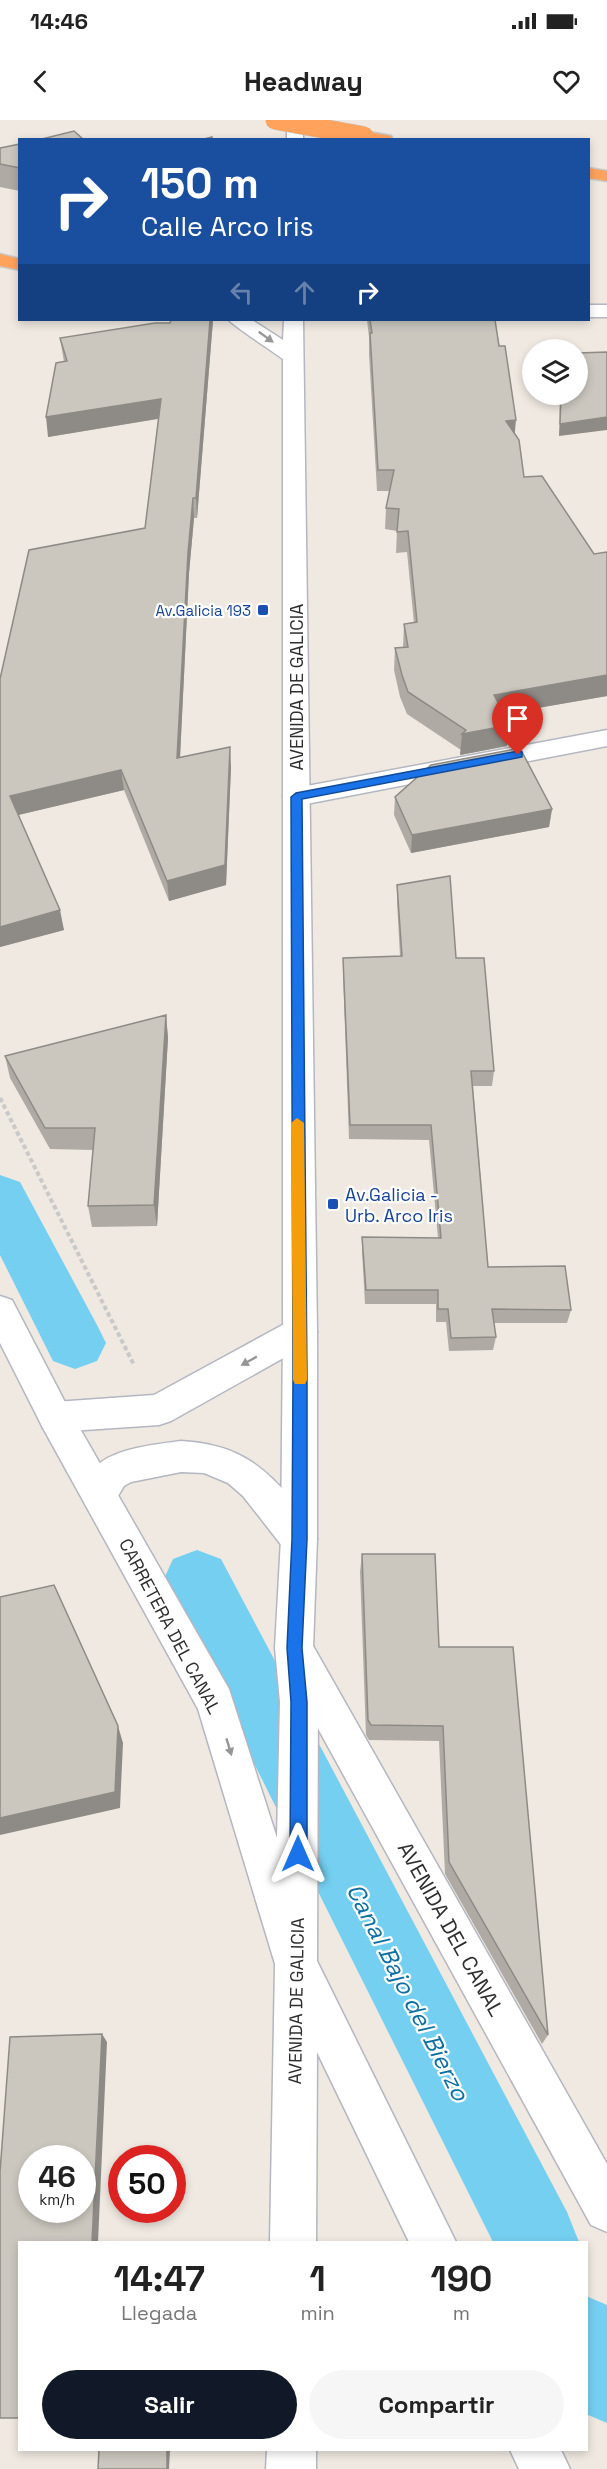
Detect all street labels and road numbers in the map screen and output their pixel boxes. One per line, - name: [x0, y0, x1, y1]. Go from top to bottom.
- street label: AVENIDA DE GALICIA: [285, 604, 308, 770]
- street label: CARRETERA DEL CANAL: [114, 1534, 226, 1718]
- street label: AVENIDA DEL CANAL: [392, 1837, 510, 2021]
- street label: AVENIDA DE GALICIA: [283, 1917, 309, 2085]

